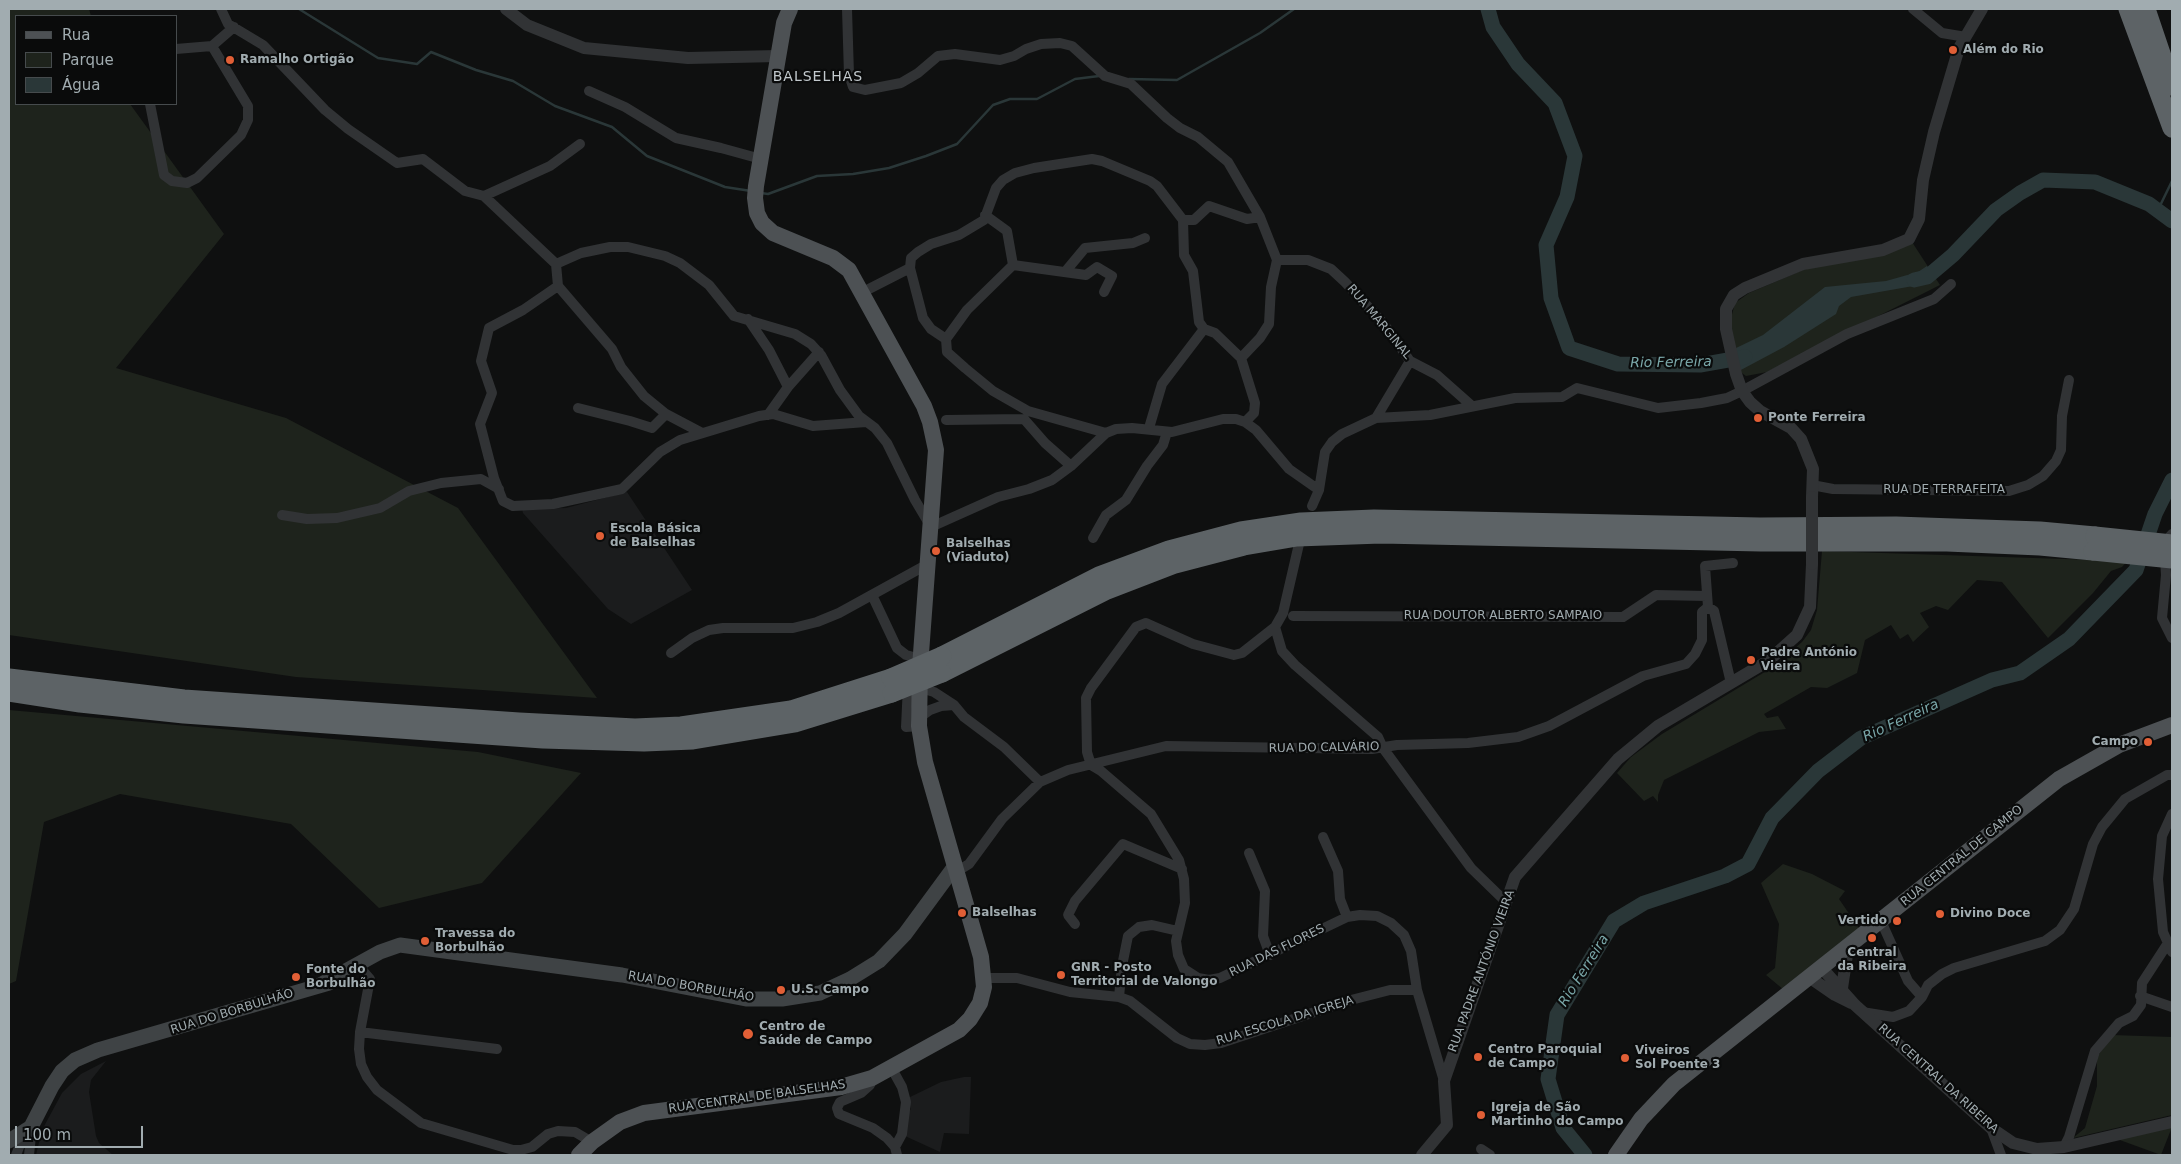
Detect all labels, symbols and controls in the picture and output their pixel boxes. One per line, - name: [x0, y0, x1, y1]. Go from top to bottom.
- legend: [15, 15, 178, 105]
- text: Rua: [62, 26, 90, 44]
- place label: Além do Rio: [1963, 43, 2044, 57]
- marker: Além do Rio: [1947, 44, 1959, 56]
- text: Parque: [62, 51, 114, 69]
- place label: Ramalho Ortigão: [240, 53, 354, 67]
- marker: Ramalho Ortigão: [224, 54, 236, 66]
- district label: BALSELHAS: [772, 69, 864, 85]
- text: Água: [62, 76, 100, 94]
- street label: RUA MARGINAL: [1344, 282, 1414, 362]
- water label: Rio Ferreira: [1630, 354, 1712, 372]
- place label: Ponte Ferreira: [1768, 411, 1866, 425]
- marker: Ponte Ferreira: [1752, 412, 1764, 424]
- street label: RUA DE TERRAFEITA: [1883, 483, 2005, 497]
- place label: Escola Básica de Balselhas: [610, 522, 701, 550]
- marker: Escola Básica de Balselhas: [594, 530, 606, 542]
- place label: Balselhas (Viaduto): [946, 537, 1011, 565]
- marker: Balselhas (Viaduto): [930, 545, 942, 557]
- street label: RUA DOUTOR ALBERTO SAMPAIO: [1404, 609, 1602, 623]
- place label: Padre António Vieira: [1761, 646, 1857, 674]
- marker: Padre António Vieira: [1745, 654, 1757, 666]
- water label: Rio Ferreira: [1860, 696, 1942, 746]
- place label: Campo: [2092, 735, 2138, 749]
- marker: Campo: [2142, 736, 2154, 748]
- street label: RUA DO CALVÁRIO: [1269, 740, 1379, 756]
- street label: RUA CENTRAL DE CAMPO: [1898, 803, 2026, 909]
- street label: RUA PADRE ANTÓNIO VIEIRA: [1446, 888, 1518, 1054]
- place label: Balselhas: [972, 906, 1037, 920]
- marker: Balselhas: [956, 907, 968, 919]
- place label: Divino Doce: [1950, 907, 2030, 921]
- marker: Divino Doce: [1934, 908, 1946, 920]
- place label: Vertido: [1838, 914, 1887, 928]
- marker: Vertido: [1891, 915, 1903, 927]
- street label: RUA DAS FLORES: [1227, 922, 1327, 980]
- place label: Travessa do Borbulhão: [435, 927, 515, 955]
- water label: Rio Ferreira: [1555, 932, 1613, 1010]
- marker: Central da Ribeira: [1866, 932, 1878, 944]
- marker: Travessa do Borbulhão: [419, 935, 431, 947]
- place label: Central da Ribeira: [1837, 946, 1907, 974]
- place label: GNR - Posto Territorial de Valongo: [1071, 961, 1217, 989]
- place label: Fonte do Borbulhão: [306, 963, 375, 991]
- street label: RUA DO BORBULHÃO: [627, 969, 755, 1005]
- marker: GNR - Posto Territorial de Valongo: [1055, 969, 1067, 981]
- marker: Fonte do Borbulhão: [290, 971, 302, 983]
- place label: U.S. Campo: [791, 983, 869, 997]
- marker: U.S. Campo: [775, 984, 787, 996]
- street label: RUA DO BORBULHÃO: [169, 986, 295, 1038]
- street label: RUA ESCOLA DA IGREJA: [1215, 993, 1355, 1049]
- place label: Centro de Saúde de Campo: [759, 1020, 872, 1048]
- street label: RUA CENTRAL DA RIBEIRA: [1875, 1021, 2001, 1137]
- marker: Centro de Saúde de Campo: [741, 1027, 755, 1041]
- place label: Centro Paroquial de Campo: [1488, 1043, 1602, 1071]
- place label: Viveiros Sol Poente 3: [1635, 1044, 1720, 1072]
- marker: Centro Paroquial de Campo: [1472, 1051, 1484, 1063]
- marker: Viveiros Sol Poente 3: [1619, 1052, 1631, 1064]
- street label: RUA CENTRAL DE BALSELHAS: [668, 1077, 846, 1117]
- place label: Igreja de São Martinho do Campo: [1491, 1101, 1624, 1129]
- marker: Igreja de São Martinho do Campo: [1475, 1109, 1487, 1121]
- scale bar: [18, 1116, 145, 1148]
- text: 100 m: [23, 1126, 71, 1144]

